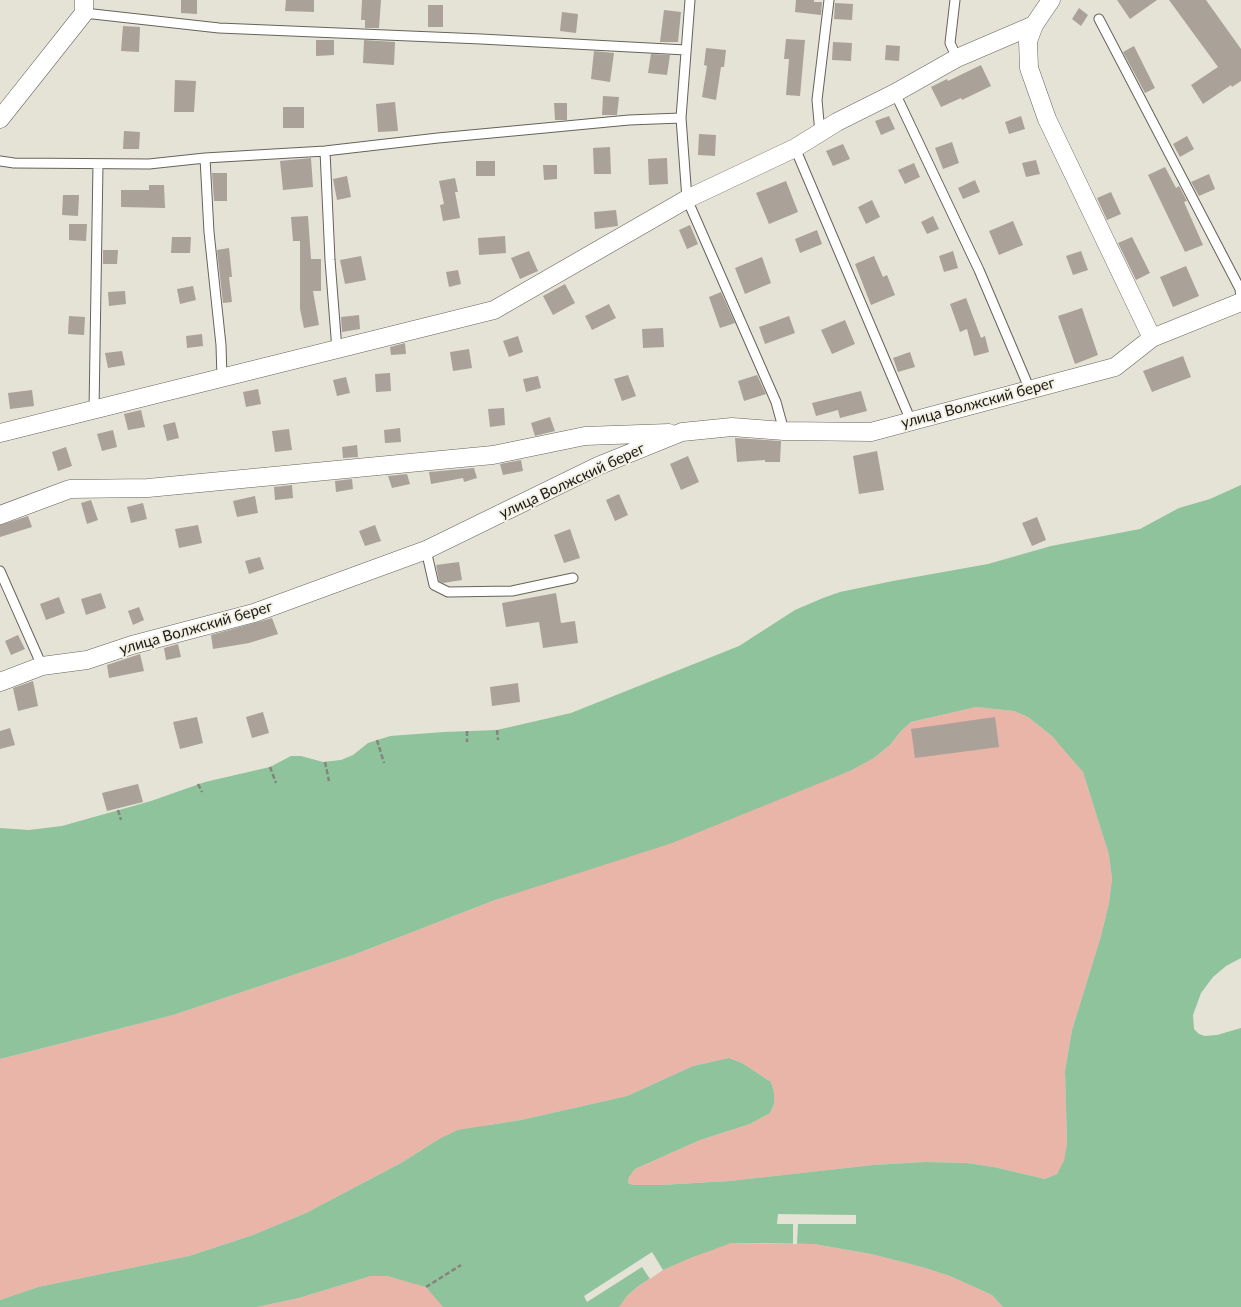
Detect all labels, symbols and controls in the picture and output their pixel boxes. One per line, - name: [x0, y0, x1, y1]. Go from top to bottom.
- street label: улица Волжский берег: [899, 374, 1057, 432]
- street label: улица Волжский берег: [497, 439, 647, 523]
- street label: улица Волжский берег: [117, 598, 275, 658]

